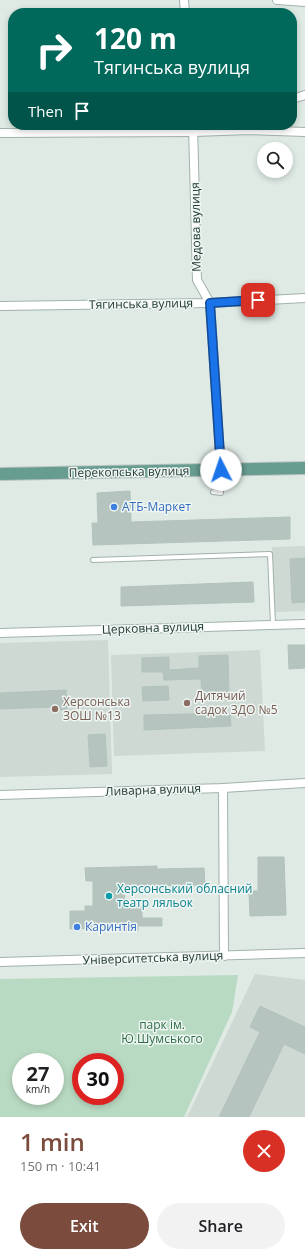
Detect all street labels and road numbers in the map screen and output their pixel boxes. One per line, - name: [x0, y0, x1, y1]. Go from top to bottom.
- street label: Медова вулиця: [186, 182, 205, 272]
- street label: Тягинська вулиця: [89, 294, 193, 313]
- street label: Перекопська вулиця: [68, 462, 190, 481]
- street label: Церковна вулиця: [102, 617, 204, 638]
- street label: Ливарна вулиця: [105, 779, 201, 800]
- street label: Університетська вулиця: [82, 947, 224, 968]

